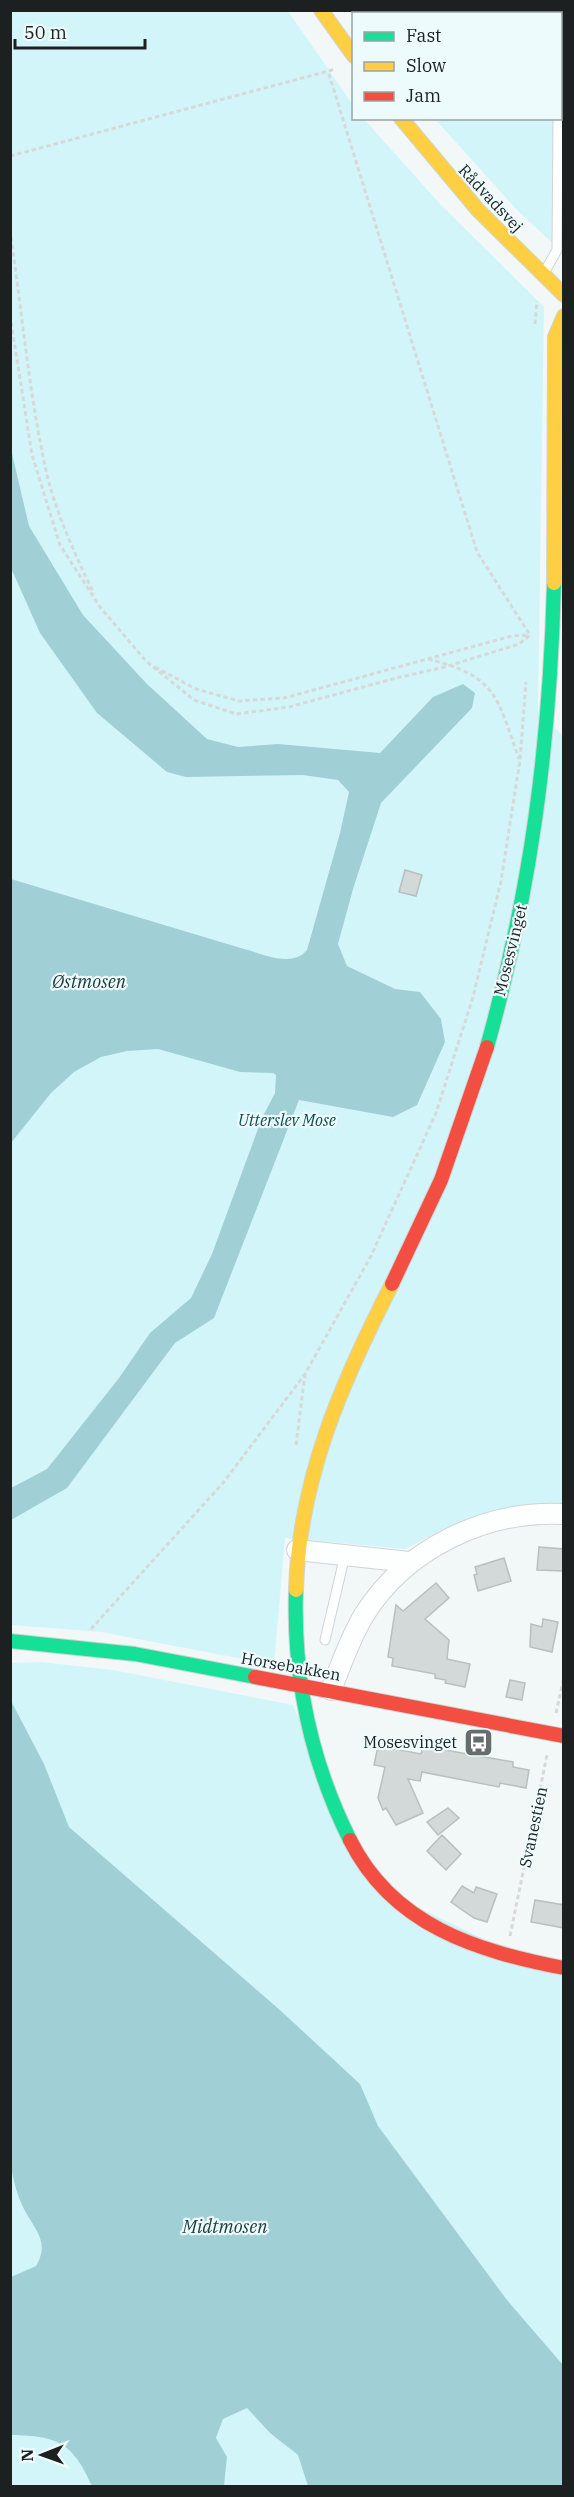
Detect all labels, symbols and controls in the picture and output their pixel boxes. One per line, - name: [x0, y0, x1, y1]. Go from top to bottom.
- scale bar: [15, 12, 146, 50]
- legend: [352, 12, 562, 120]
- text: 50 m: [24, 21, 67, 44]
- text: Fast: [406, 24, 441, 47]
- text: Slow: [406, 54, 446, 77]
- text: Jam: [406, 84, 441, 107]
- street label: Rådvadsvej: [455, 160, 527, 236]
- street label: Mosesvinget: [489, 902, 531, 998]
- water label: Østmosen: [52, 970, 127, 993]
- park label: Utterslev Mose: [238, 1110, 336, 1130]
- street label: Horsebakken: [240, 1647, 342, 1685]
- bus stop icon: Mosesvinget: [462, 1726, 494, 1758]
- place label: Mosesvinget: [363, 1732, 457, 1752]
- street label: Svanestien: [515, 1785, 551, 1869]
- water label: Midtmosen: [182, 2215, 268, 2238]
- north arrow: [12, 2425, 72, 2485]
- text: N: [17, 2449, 37, 2462]

